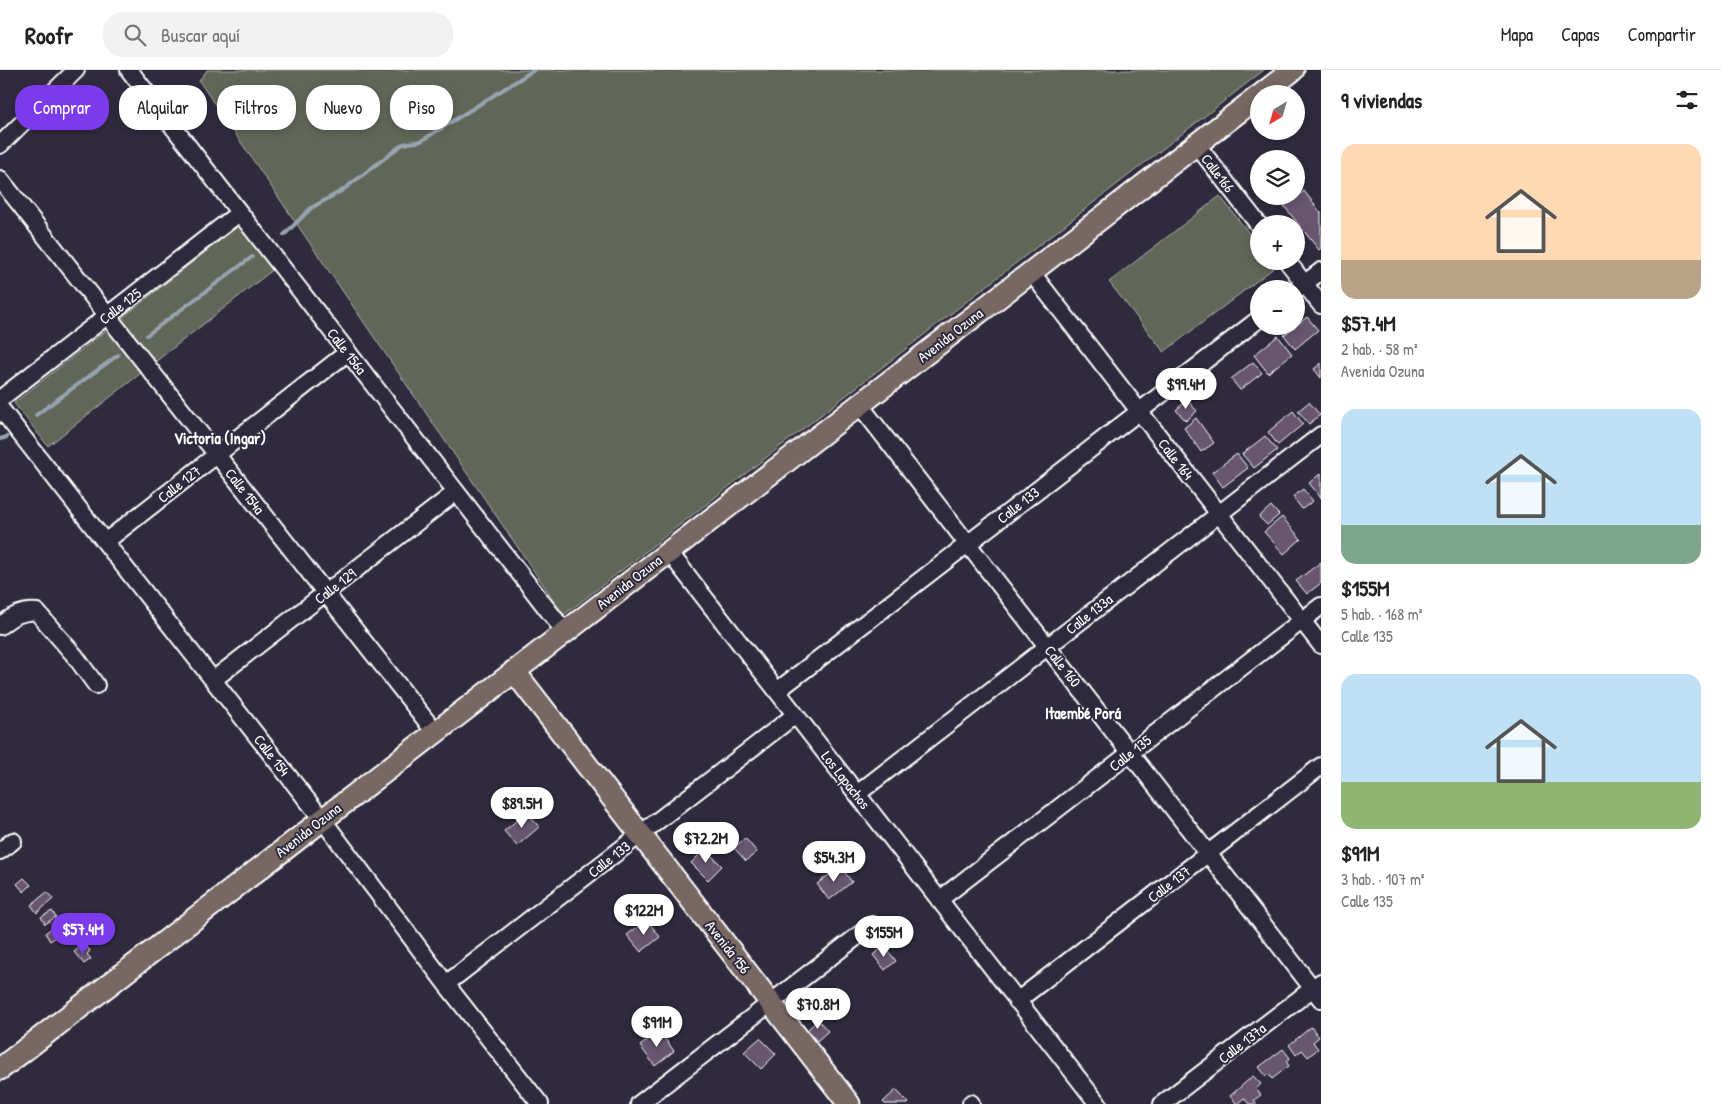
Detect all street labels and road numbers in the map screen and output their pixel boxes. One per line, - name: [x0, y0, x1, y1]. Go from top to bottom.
- street label: Calle166: [1196, 149, 1240, 197]
- street label: Calle 125: [94, 282, 146, 329]
- street label: Avenida Ozuna: [913, 303, 987, 367]
- street label: Calle 156a: [322, 323, 372, 379]
- street label: Calle 164: [1153, 434, 1199, 484]
- street label: Calle 127: [153, 460, 205, 508]
- street label: Calle 154a: [220, 464, 270, 519]
- street label: Calle 133: [992, 482, 1044, 528]
- street label: Avenida Ozuna: [592, 550, 666, 614]
- street label: Calle 129: [310, 563, 361, 609]
- street label: Calle 133a: [1061, 589, 1117, 639]
- street label: Calle 160: [1040, 641, 1086, 692]
- street label: Calle 135: [1104, 729, 1156, 776]
- street label: Calle 154: [249, 730, 295, 780]
- street label: Los Lapachos: [817, 747, 876, 814]
- street label: Avenida Ozuna: [271, 798, 345, 862]
- street label: Calle 133: [583, 836, 635, 882]
- street label: Calle 137: [1143, 860, 1195, 908]
- street label: Avenida 156: [701, 916, 755, 978]
- street label: Calle 137a: [1214, 1018, 1270, 1068]

